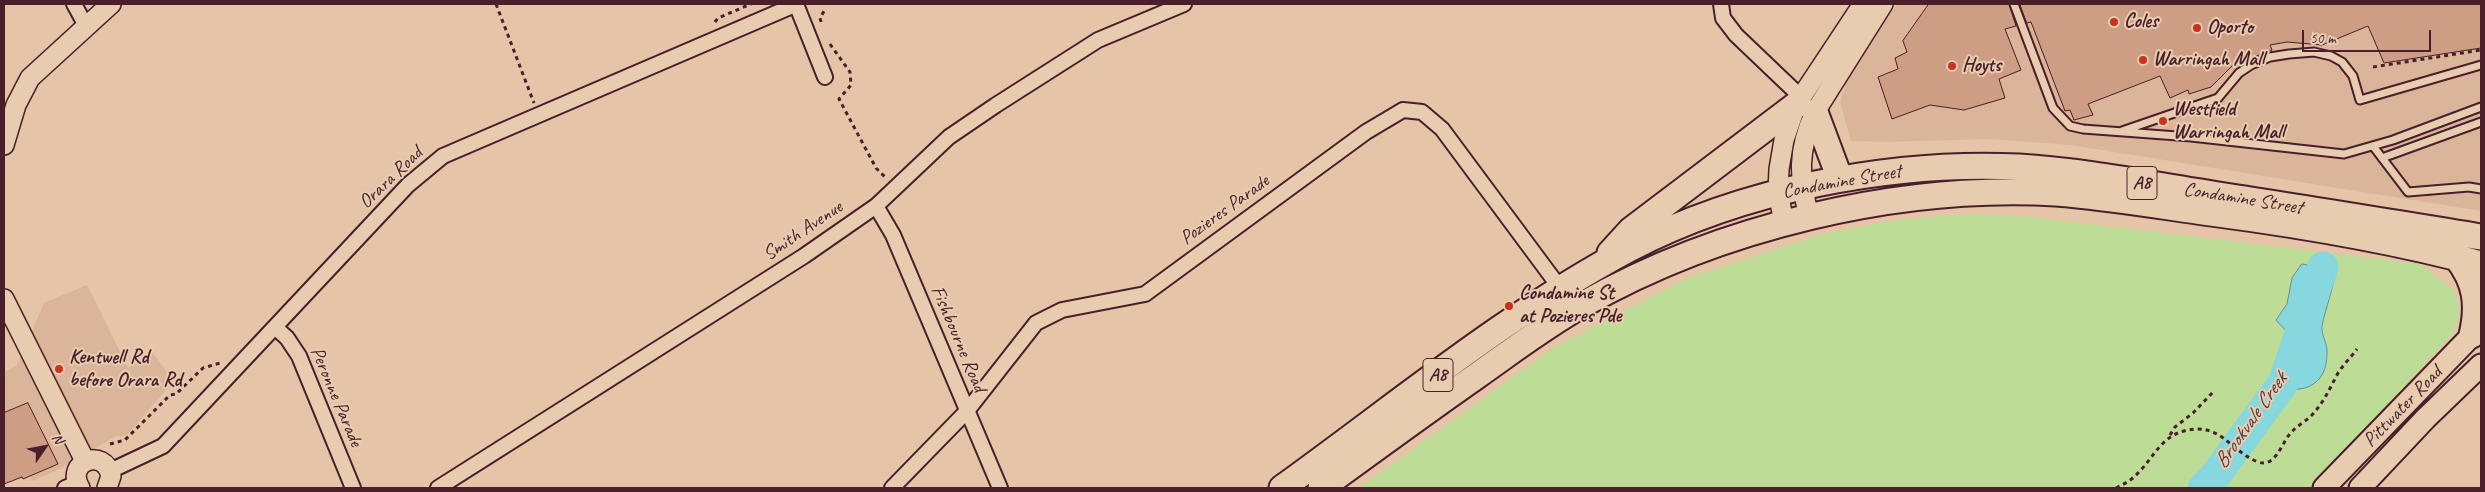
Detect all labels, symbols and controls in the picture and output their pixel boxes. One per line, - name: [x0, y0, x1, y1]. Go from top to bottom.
- place label: Coles: [2124, 10, 2158, 34]
- marker: Coles: [2108, 16, 2120, 28]
- place label: Oporto: [2207, 16, 2253, 40]
- scale bar: [2305, 20, 2434, 52]
- marker: Oporto: [2191, 22, 2203, 34]
- text: 50 m: [2310, 29, 2336, 48]
- place label: Warringah Mall: [2153, 48, 2264, 72]
- place label: Hoyts: [1962, 54, 2001, 78]
- marker: Warringah Mall: [2137, 54, 2149, 66]
- marker: Hoyts: [1946, 60, 1958, 72]
- place label: Westfield Warringah Mall: [2173, 98, 2284, 145]
- marker: Westfield Warringah Mall: [2157, 115, 2169, 127]
- street label: Orara Road: [354, 142, 428, 214]
- street label: Condamine Street: [1781, 160, 1903, 204]
- road number: A8: [2127, 167, 2157, 200]
- street label: Pozieres Parade: [1176, 170, 1274, 250]
- street label: Condamine Street: [2182, 178, 2304, 220]
- street label: Smith Avenue: [759, 196, 847, 266]
- street label: Fishbourne Road: [925, 282, 991, 396]
- place label: Condamine St at Pozieres Pde: [1519, 282, 1621, 329]
- marker: Condamine St at Pozieres Pde: [1503, 300, 1515, 312]
- street label: Peronne Parade: [304, 344, 368, 450]
- place label: Kentwell Rd before Orara Rd: [69, 346, 182, 393]
- road number: A8: [1423, 358, 1453, 392]
- street label: Pittwater Road: [2358, 361, 2448, 453]
- marker: Kentwell Rd before Orara Rd: [53, 363, 65, 375]
- water label: Brookvale Creek: [2209, 368, 2293, 474]
- north arrow: [20, 422, 70, 472]
- text: N: [49, 430, 67, 447]

